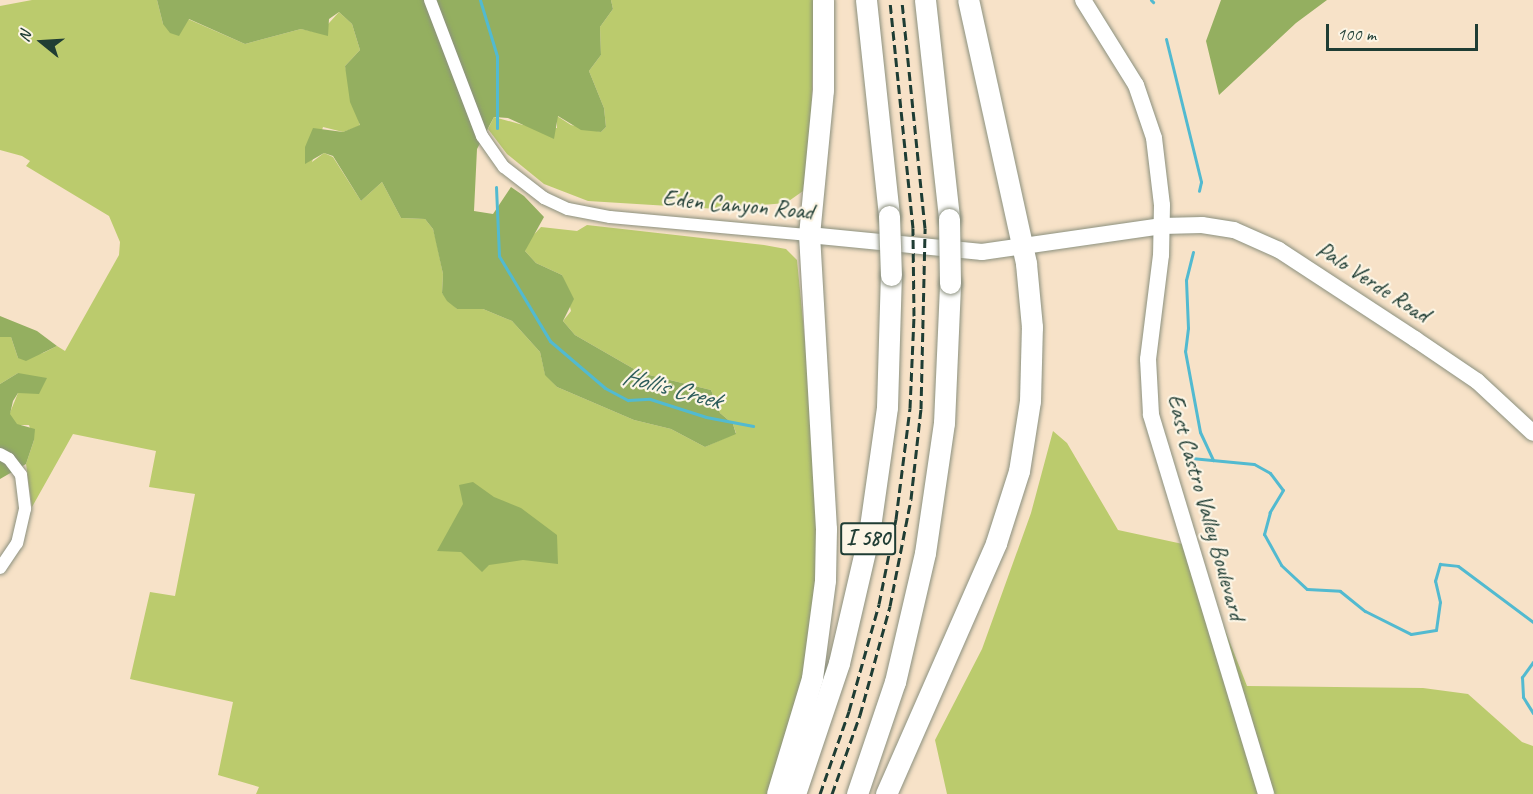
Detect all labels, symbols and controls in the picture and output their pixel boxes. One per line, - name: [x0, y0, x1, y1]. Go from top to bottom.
- north arrow: [12, 12, 72, 72]
- scale bar: [1329, 12, 1480, 50]
- text: 100 m: [1337, 23, 1376, 45]
- text: N: [14, 29, 36, 44]
- street label: Eden Canyon Road: [661, 184, 815, 226]
- street label: Palo Verde Road: [1311, 235, 1435, 329]
- water label: Hollis Creek: [619, 360, 725, 416]
- street label: East Castro Valley Boulevard: [1160, 390, 1252, 624]
- road number: I 580: [840, 520, 896, 558]

